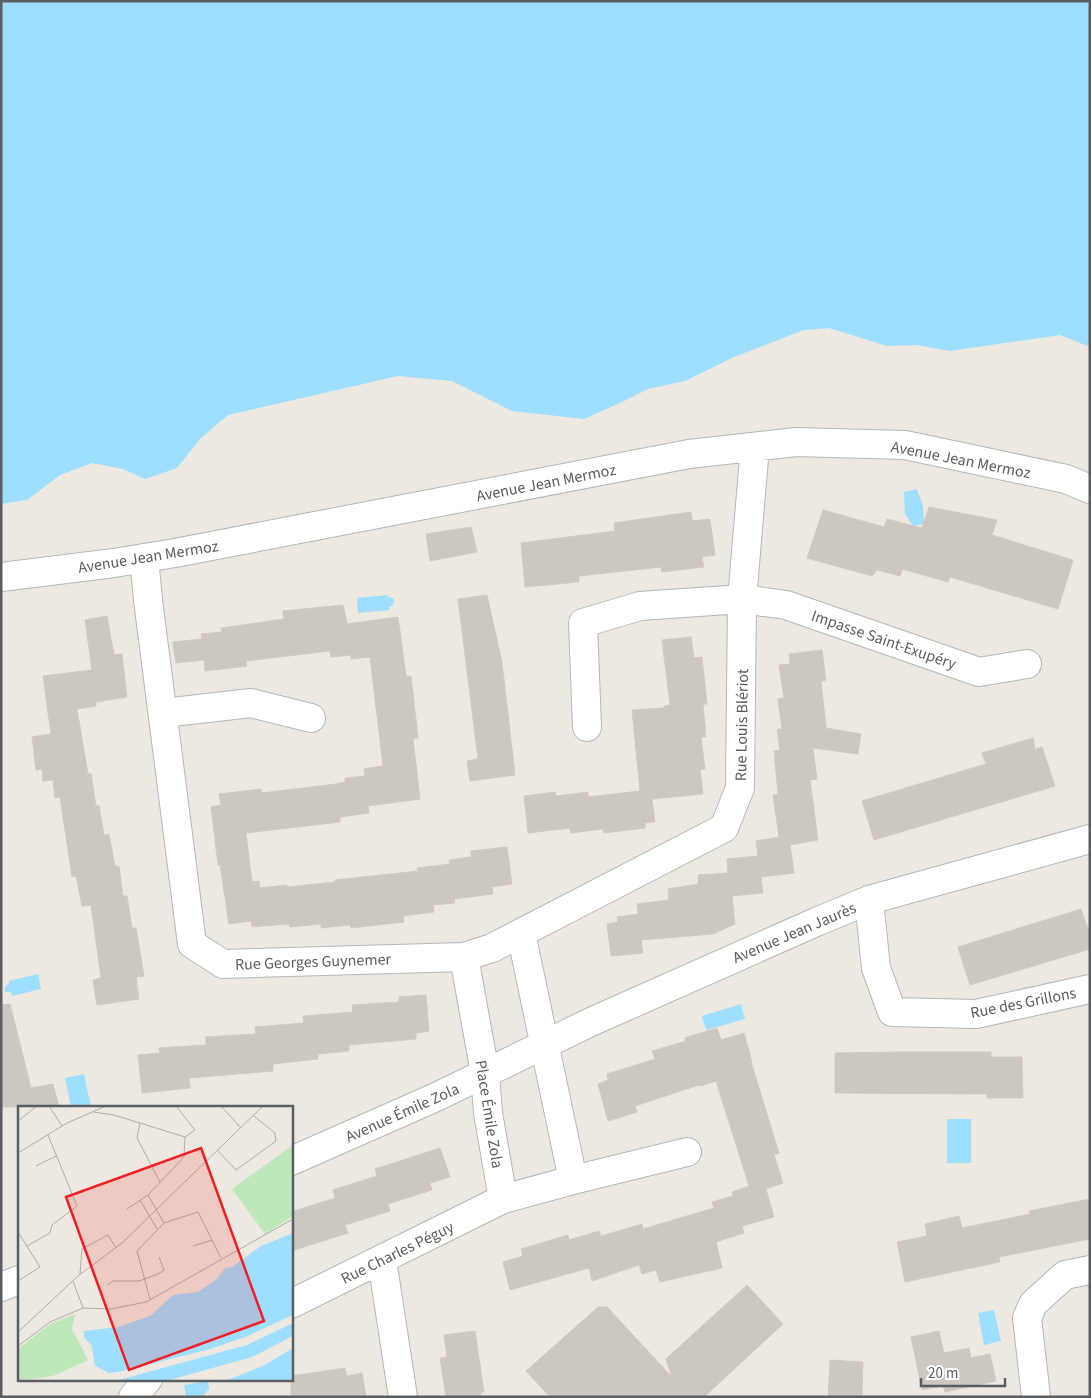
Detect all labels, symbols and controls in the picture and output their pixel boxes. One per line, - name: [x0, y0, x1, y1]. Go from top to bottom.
- street label: Avenue Jean Mermoz: [889, 436, 1033, 484]
- street label: Avenue Jean Mermoz: [475, 459, 618, 507]
- street label: Avenue Jean Mermoz: [76, 535, 220, 579]
- street label: Impasse Saint-Exupéry: [808, 605, 960, 675]
- street label: Rue Louis Blériot: [730, 668, 754, 781]
- street label: Avenue Jean Jaurès: [729, 897, 860, 969]
- street label: Rue Georges Guynemer: [235, 948, 392, 976]
- street label: Rue des Grillons: [968, 982, 1078, 1024]
- street label: Place Émile Zola: [470, 1058, 508, 1170]
- street label: Avenue Émile Zola: [342, 1078, 463, 1148]
- inset map: [18, 1106, 292, 1380]
- street label: Rue Charles Péguy: [337, 1216, 458, 1290]
- scale bar: [921, 1356, 1005, 1388]
- text: 20 m: [928, 1363, 958, 1384]

